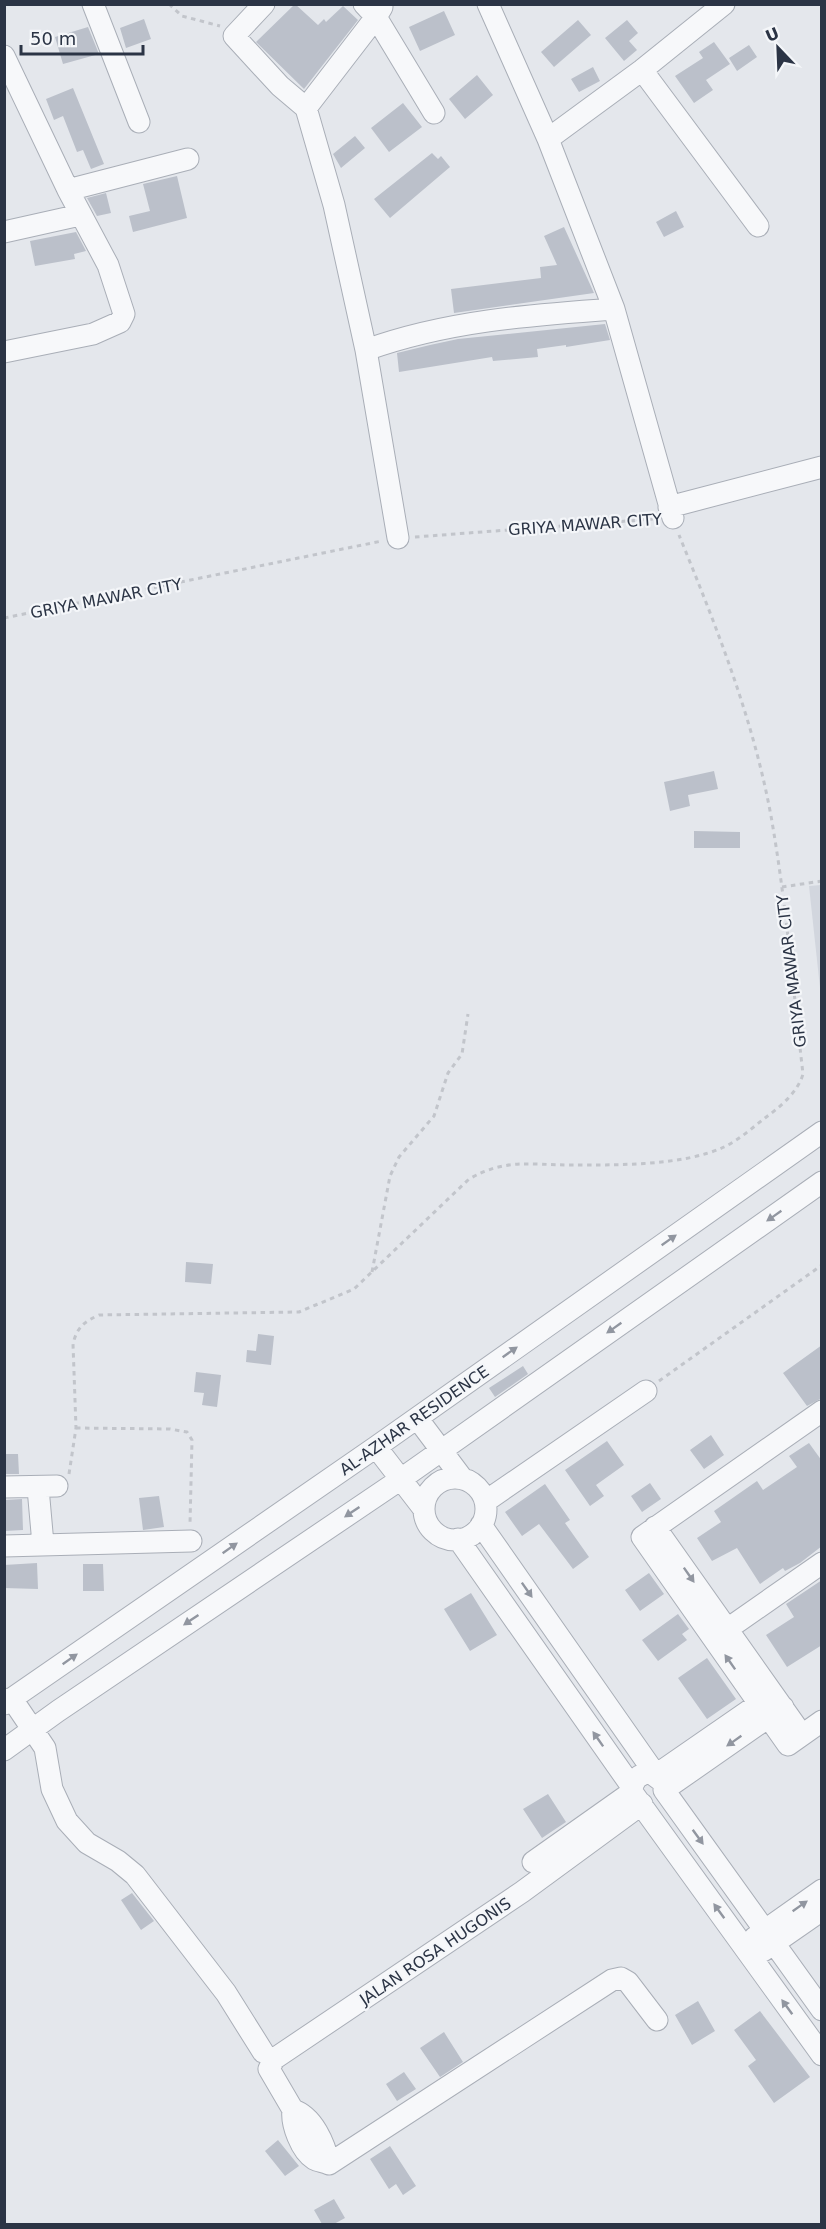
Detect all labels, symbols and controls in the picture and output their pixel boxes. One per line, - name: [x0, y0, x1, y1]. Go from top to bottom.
- scale bar: [21, 18, 142, 56]
- north arrow: [748, 18, 808, 78]
- text: U: [763, 23, 782, 46]
- text: 50 m: [30, 28, 76, 49]
- street label: GRIYA MAWAR CITY: [507, 510, 663, 539]
- street label: GRIYA MAWAR CITY: [29, 574, 184, 623]
- street label: GRIYA MAWAR CITY: [773, 893, 810, 1049]
- one-way arrow: [766, 1210, 782, 1222]
- one-way arrow: [661, 1234, 677, 1246]
- one-way arrow: [606, 1322, 622, 1333]
- one-way arrow: [501, 1346, 517, 1358]
- street label: AL-AZHAR RESIDENCE: [336, 1362, 493, 1479]
- one-way arrow: [344, 1506, 361, 1517]
- one-way arrow: [222, 1542, 238, 1554]
- one-way arrow: [683, 1567, 695, 1583]
- one-way arrow: [521, 1582, 533, 1598]
- one-way arrow: [182, 1615, 199, 1626]
- one-way arrow: [61, 1653, 77, 1665]
- one-way arrow: [724, 1655, 736, 1671]
- one-way arrow: [593, 1731, 605, 1747]
- one-way arrow: [727, 1735, 743, 1747]
- one-way arrow: [692, 1829, 704, 1845]
- street label: JALAN ROSA HUGONIS: [355, 1894, 515, 2010]
- one-way arrow: [791, 1900, 807, 1912]
- one-way arrow: [713, 1903, 725, 1918]
- one-way arrow: [782, 2000, 794, 2015]

